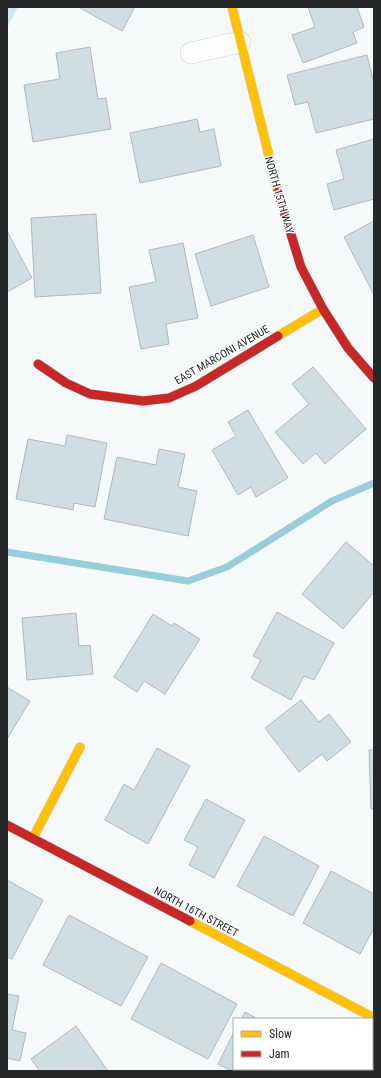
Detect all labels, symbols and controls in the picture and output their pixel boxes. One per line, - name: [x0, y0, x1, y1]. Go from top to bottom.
- street label: NORTH 15TH WAY: [262, 155, 296, 235]
- street label: EAST MARCONI AVENUE: [172, 322, 272, 387]
- street label: NORTH 16TH STREET: [151, 884, 241, 940]
- legend: [233, 1018, 373, 1070]
- text: Slow: [269, 1027, 292, 1041]
- text: Jam: [269, 1047, 290, 1061]

